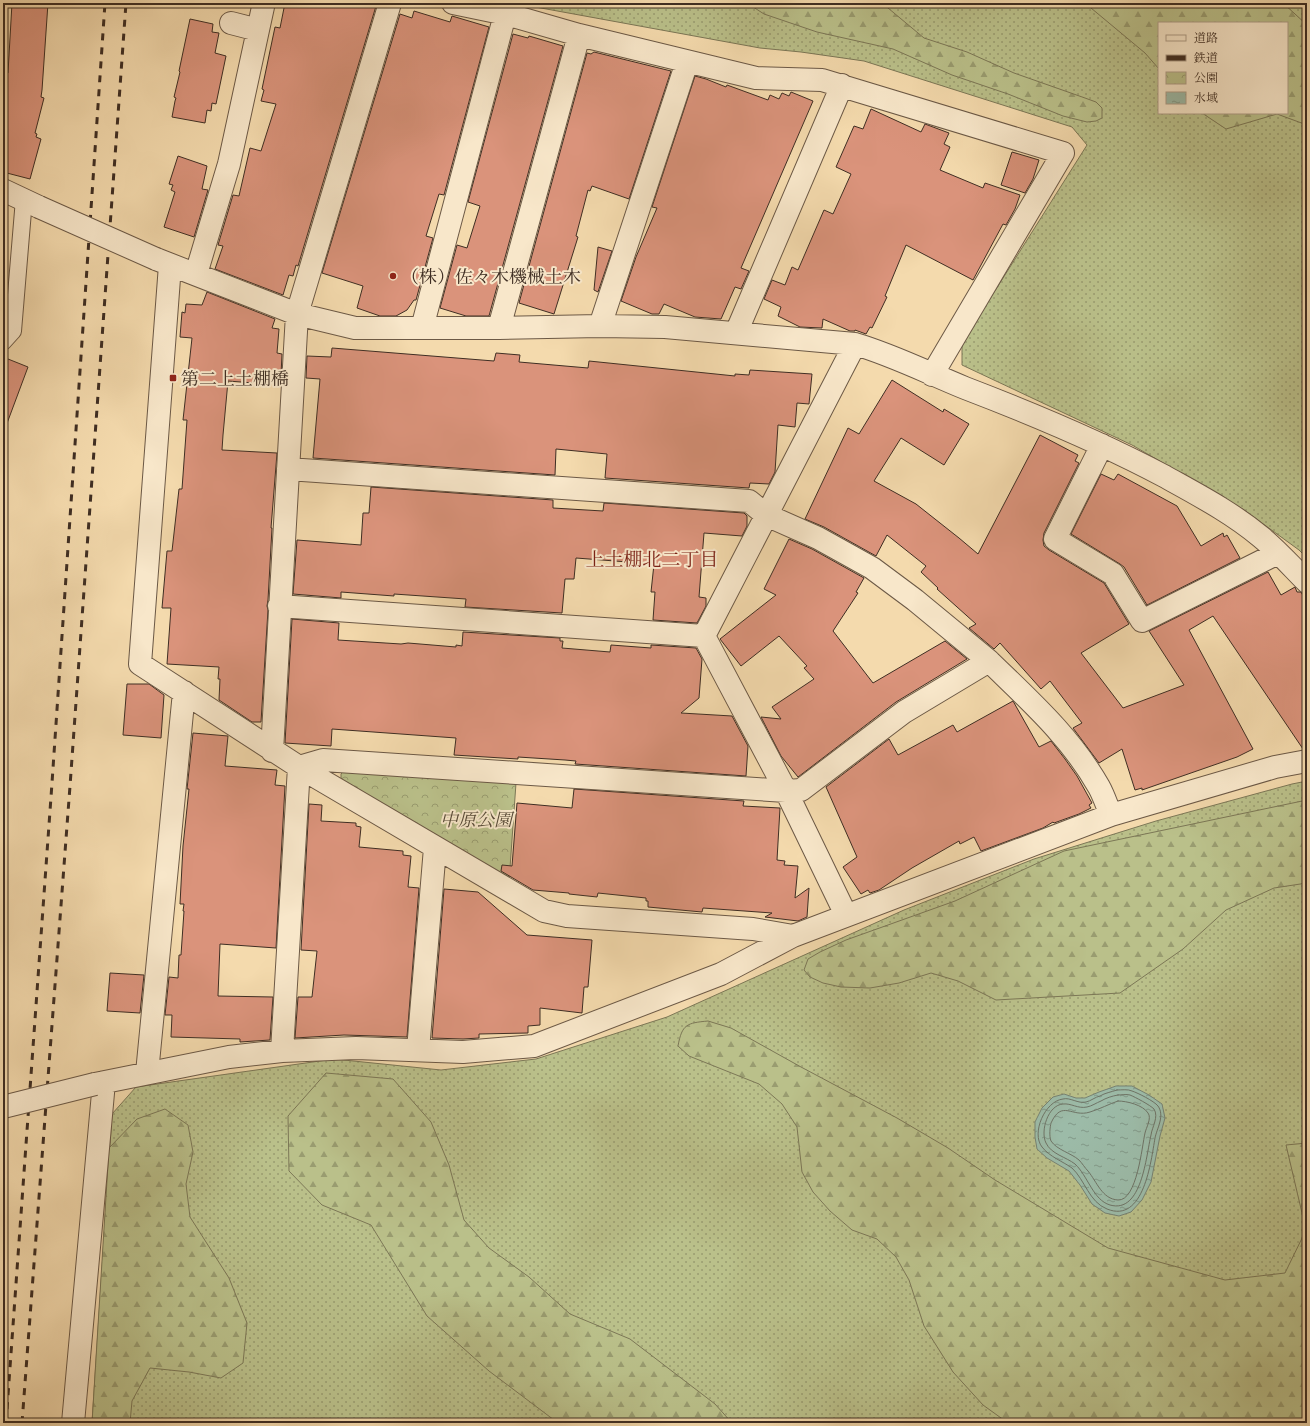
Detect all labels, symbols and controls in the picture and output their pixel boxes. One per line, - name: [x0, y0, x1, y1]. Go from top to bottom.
- legend: [1158, 22, 1288, 114]
- text: 道路: [1194, 30, 1218, 46]
- text: 鉄道: [1193, 50, 1218, 66]
- text: 公園: [1194, 70, 1218, 86]
- text: 水域: [1194, 90, 1218, 106]
- place label: （株）佐々木機械土木: [401, 265, 581, 288]
- marker: （株）佐々木機械土木: [388, 271, 398, 281]
- place label: 第二上土棚橋: [181, 367, 289, 390]
- marker: 第二上土棚橋: [168, 373, 178, 383]
- district label: 上土棚北二丁目: [585, 547, 719, 572]
- park label: 中原公園: [440, 808, 515, 831]

